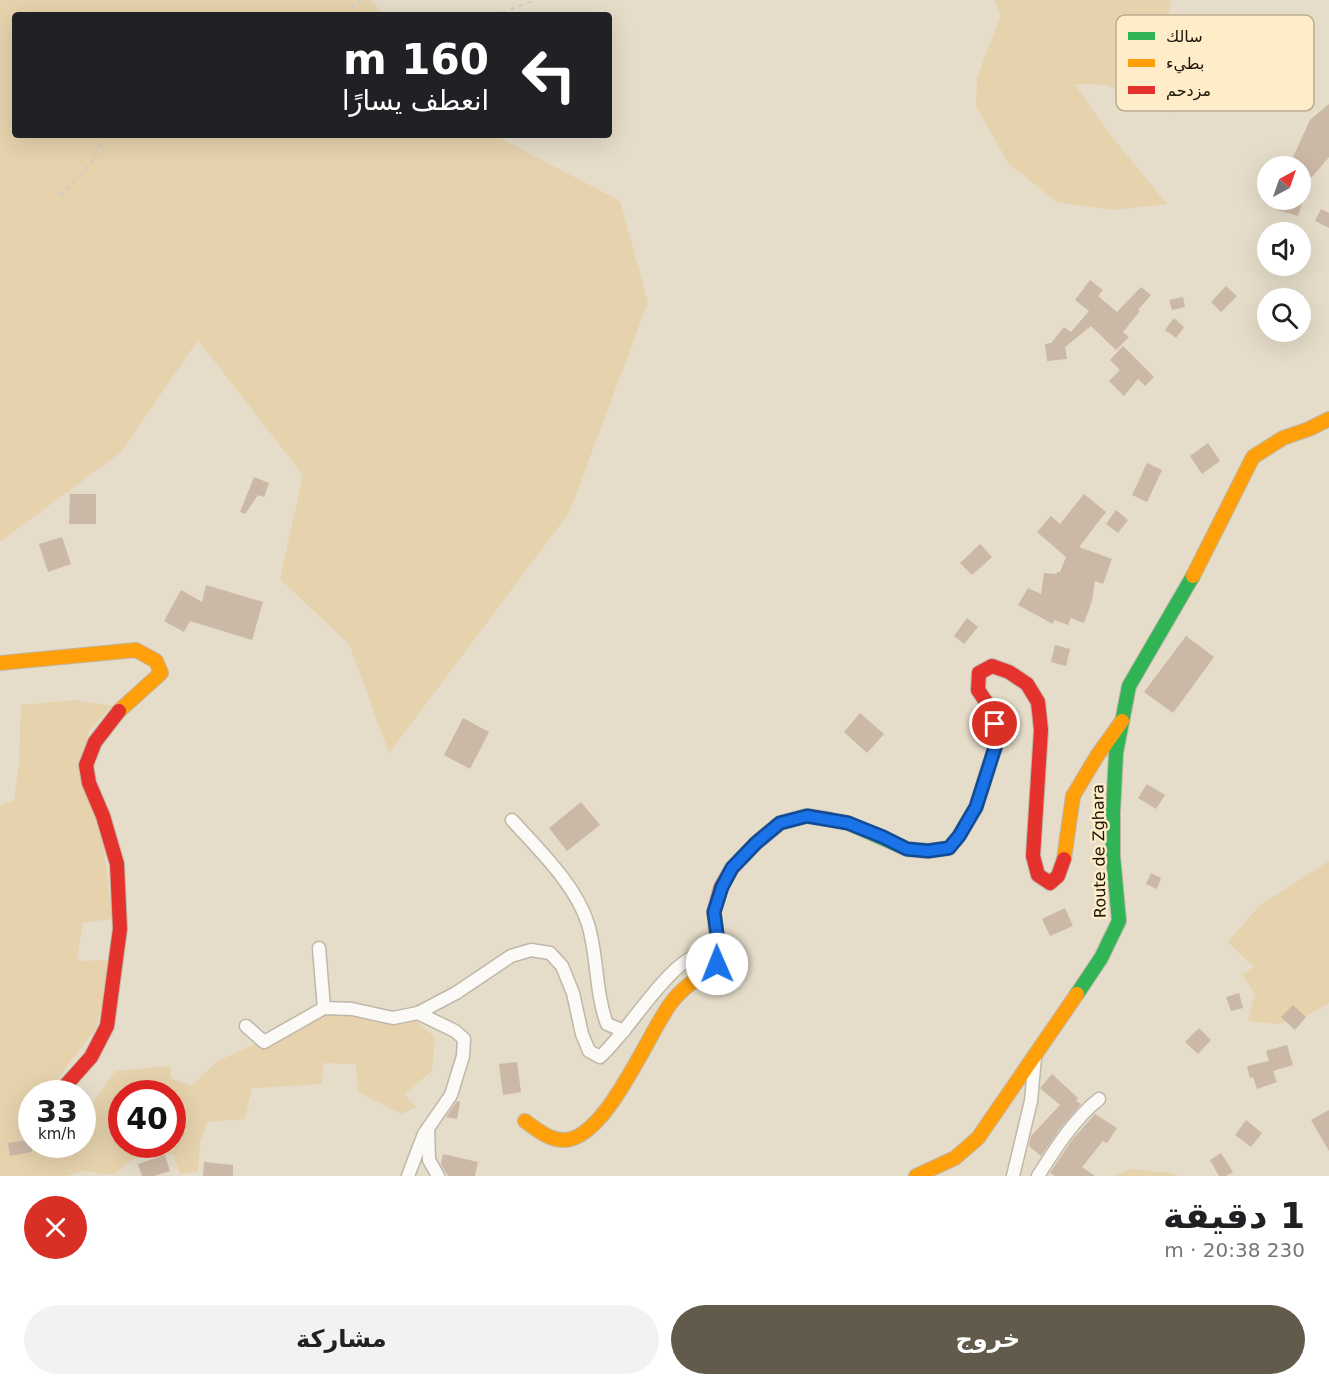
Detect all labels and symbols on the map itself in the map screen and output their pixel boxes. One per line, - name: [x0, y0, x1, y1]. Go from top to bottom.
- legend: [1116, 15, 1314, 111]
- text: سالك: [1166, 27, 1203, 46]
- text: بطيء: [1166, 54, 1204, 74]
- text: مزدحم: [1166, 81, 1211, 101]
- north arrow: [1257, 156, 1311, 210]
- pin: [969, 698, 1020, 749]
- street label: Route de Zghara: [1088, 784, 1110, 918]
- position arrow: [685, 932, 749, 996]
- speed limit sign: 40: [108, 1080, 186, 1158]

